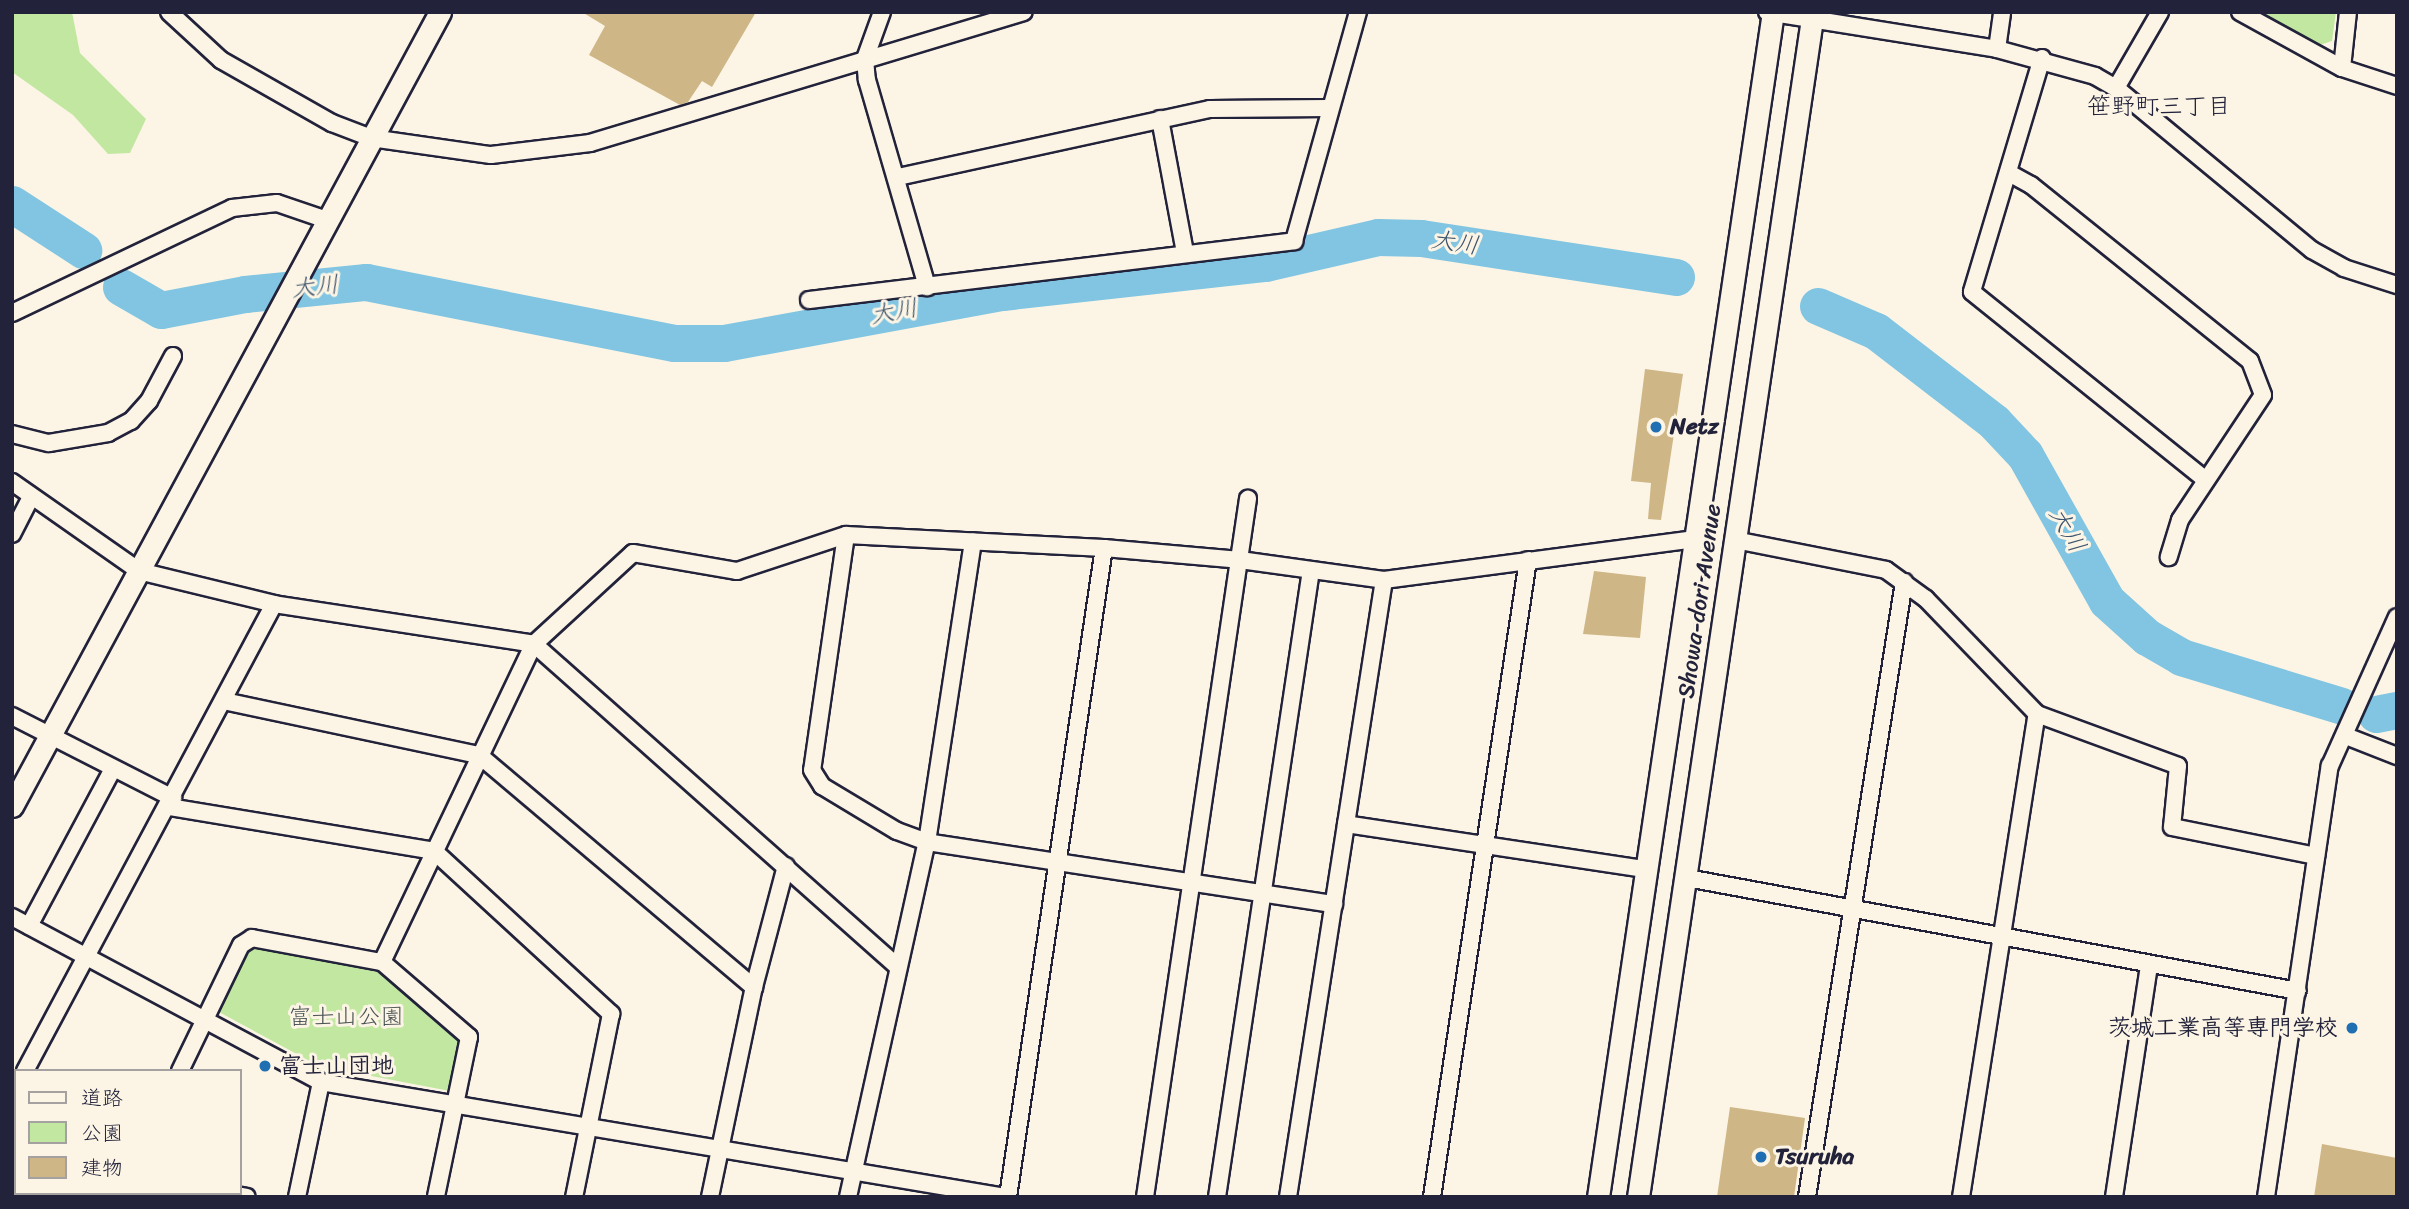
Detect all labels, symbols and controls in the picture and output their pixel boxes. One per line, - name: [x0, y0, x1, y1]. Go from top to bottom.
- district label: 笹野町三丁目: [2087, 93, 2231, 121]
- water label: 大川: [1429, 225, 1481, 261]
- water label: 大川: [290, 270, 340, 304]
- water label: 大川: [868, 294, 920, 330]
- place label: Netz: [1670, 413, 1719, 441]
- marker: Netz: [1648, 419, 1664, 435]
- water label: 大川: [2043, 502, 2091, 558]
- street label: Showa-dori Avenue: [1673, 503, 1727, 699]
- park label: 富士山公園: [289, 1003, 403, 1031]
- place label: 茨城工業高等専門学校: [2108, 1014, 2338, 1042]
- marker: 茨城工業高等専門学校: [2344, 1020, 2360, 1036]
- place label: 富士山団地: [279, 1052, 394, 1080]
- marker: 富士山団地: [257, 1058, 273, 1074]
- legend: [14, 1069, 242, 1195]
- text: 道路: [81, 1079, 123, 1117]
- text: 公園: [81, 1114, 123, 1152]
- place label: Tsuruha: [1775, 1143, 1854, 1171]
- text: 建物: [81, 1149, 123, 1187]
- marker: Tsuruha: [1753, 1149, 1769, 1165]

